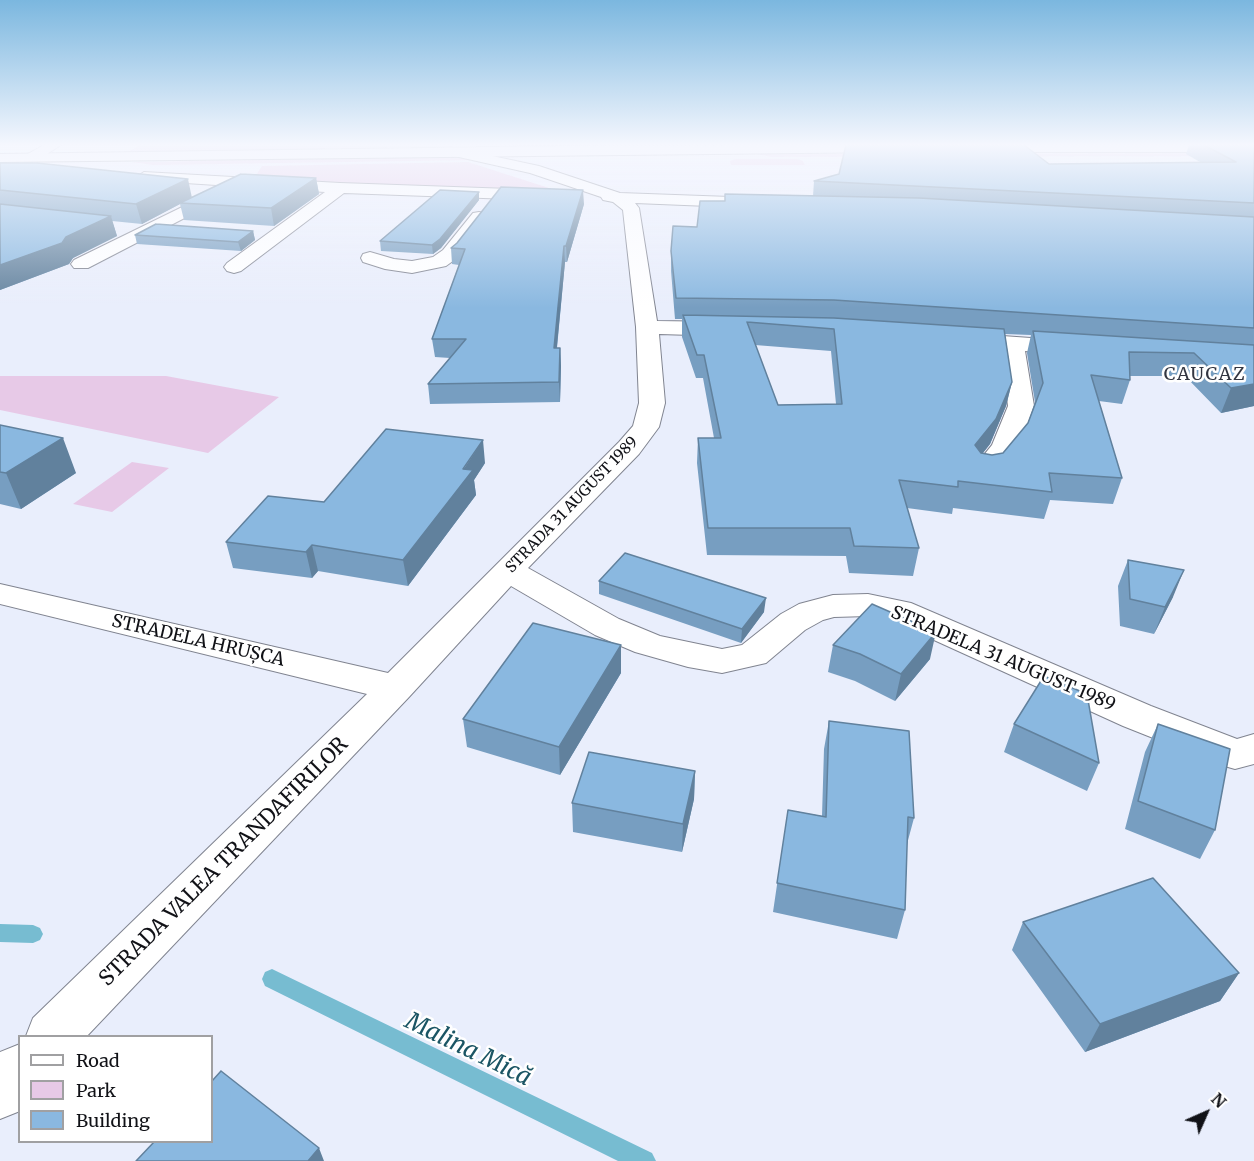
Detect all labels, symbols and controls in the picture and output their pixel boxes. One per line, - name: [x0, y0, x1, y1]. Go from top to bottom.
- district label: CAUCAZ: [1164, 364, 1246, 386]
- street label: STRADA 31 AUGUST 1989: [502, 433, 642, 577]
- street label: STRADELA 31 AUGUST 1989: [887, 602, 1119, 716]
- street label: STRADELA HRUȘCA: [109, 611, 287, 671]
- street label: STRADA VALEA TRANDAFIRILOR: [94, 732, 354, 992]
- water label: Malina Mică: [400, 1007, 536, 1093]
- legend: [18, 1035, 213, 1143]
- text: Road: [76, 1049, 120, 1072]
- text: Park: [76, 1079, 116, 1102]
- north arrow: [1176, 1083, 1236, 1143]
- text: N: [1207, 1089, 1230, 1112]
- text: Building: [76, 1109, 150, 1132]

